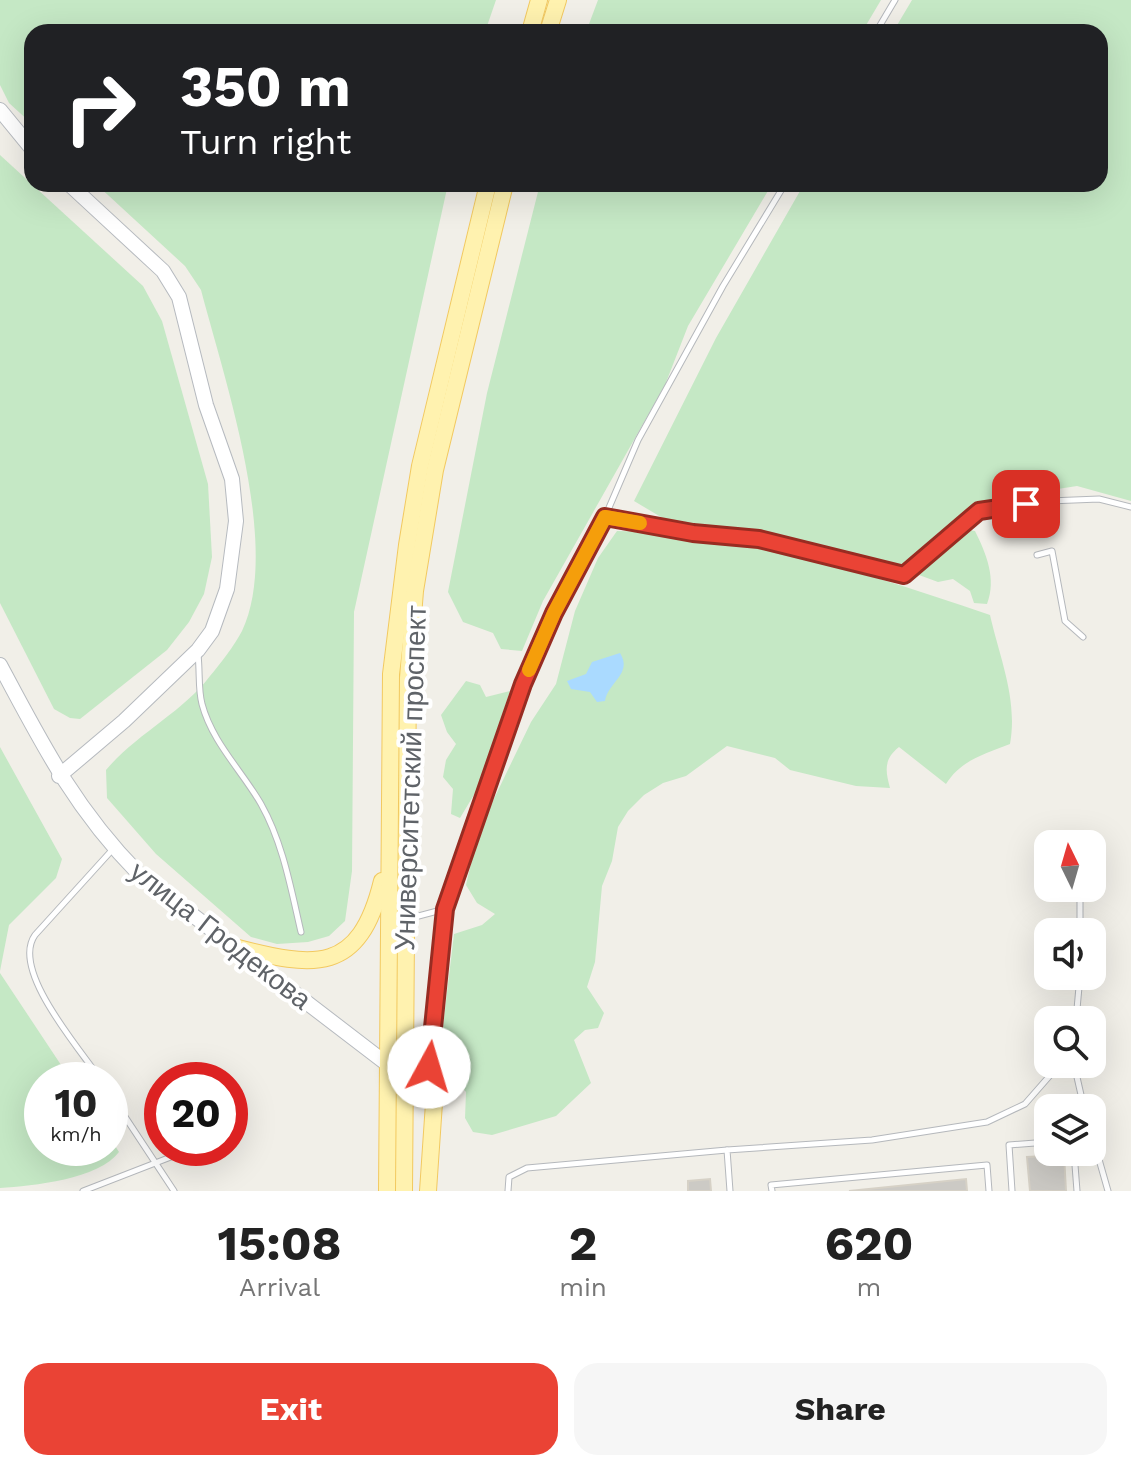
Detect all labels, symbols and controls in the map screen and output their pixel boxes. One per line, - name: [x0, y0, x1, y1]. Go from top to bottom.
- text: 350 m: [180, 54, 351, 120]
- icon: right: [48, 56, 152, 160]
- text: Turn right: [180, 121, 351, 163]
- pin: [992, 470, 1060, 538]
- icon: arrive: [1004, 482, 1048, 526]
- street label: Университетский проспект: [388, 604, 433, 952]
- north arrow: [1034, 830, 1106, 902]
- map controls: [1034, 830, 1106, 1166]
- street label: улица Гродекова: [124, 854, 318, 1017]
- button: sound: [1034, 918, 1106, 990]
- button: search: [1034, 1006, 1106, 1078]
- position arrow: [387, 1025, 471, 1109]
- speed limit sign: 20: [144, 1062, 248, 1166]
- text: 10: [55, 1080, 98, 1127]
- button: layers: [1034, 1094, 1106, 1166]
- text: km/h: [50, 1122, 102, 1146]
- text: 15:08: [217, 1215, 342, 1272]
- text: 2: [569, 1215, 597, 1272]
- text: 620: [824, 1215, 913, 1272]
- text: Arrival: [239, 1272, 320, 1302]
- text: min: [559, 1272, 607, 1302]
- text: m: [857, 1272, 881, 1302]
- button: Exit: [24, 1363, 558, 1455]
- button: Share: [574, 1363, 1107, 1455]

